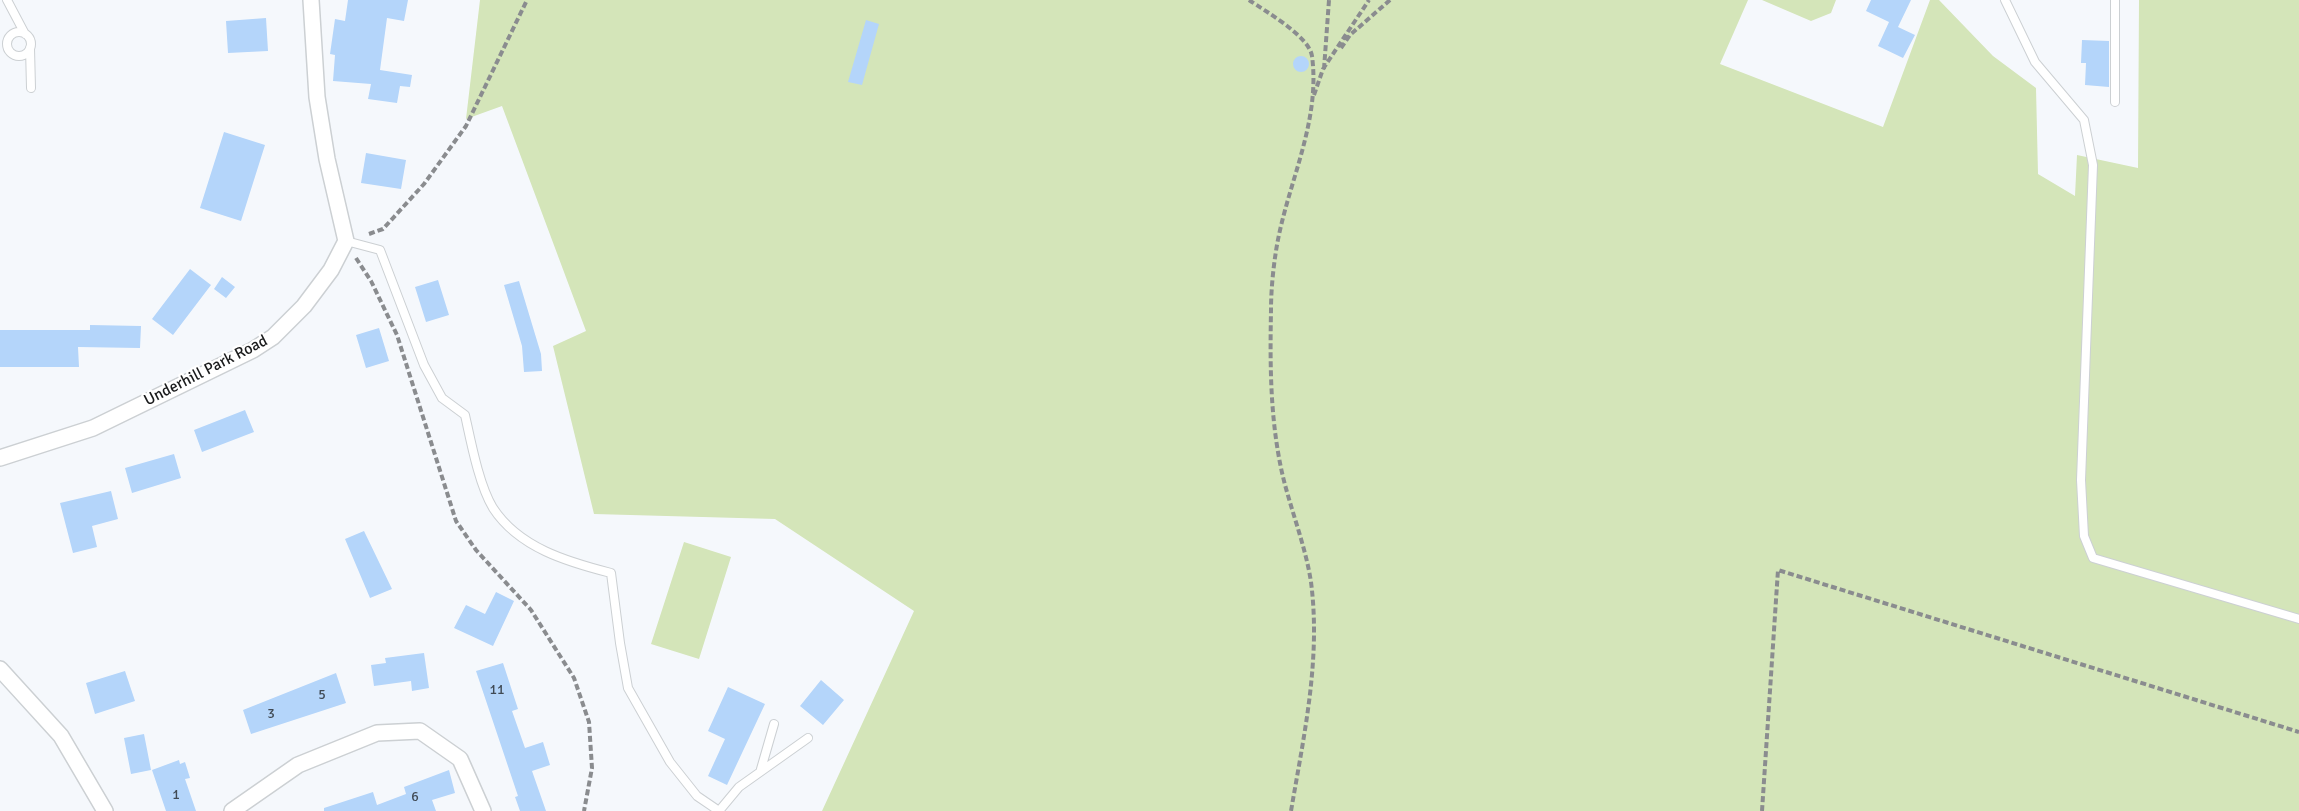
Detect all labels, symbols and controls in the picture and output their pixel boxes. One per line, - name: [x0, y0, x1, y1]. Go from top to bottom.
- street label: Underhill Park Road: [141, 332, 271, 410]
- house number: 11: [489, 682, 505, 698]
- house number: 5: [318, 687, 326, 703]
- house number: 3: [267, 706, 275, 722]
- house number: 1: [172, 787, 180, 803]
- house number: 6: [411, 789, 419, 805]

